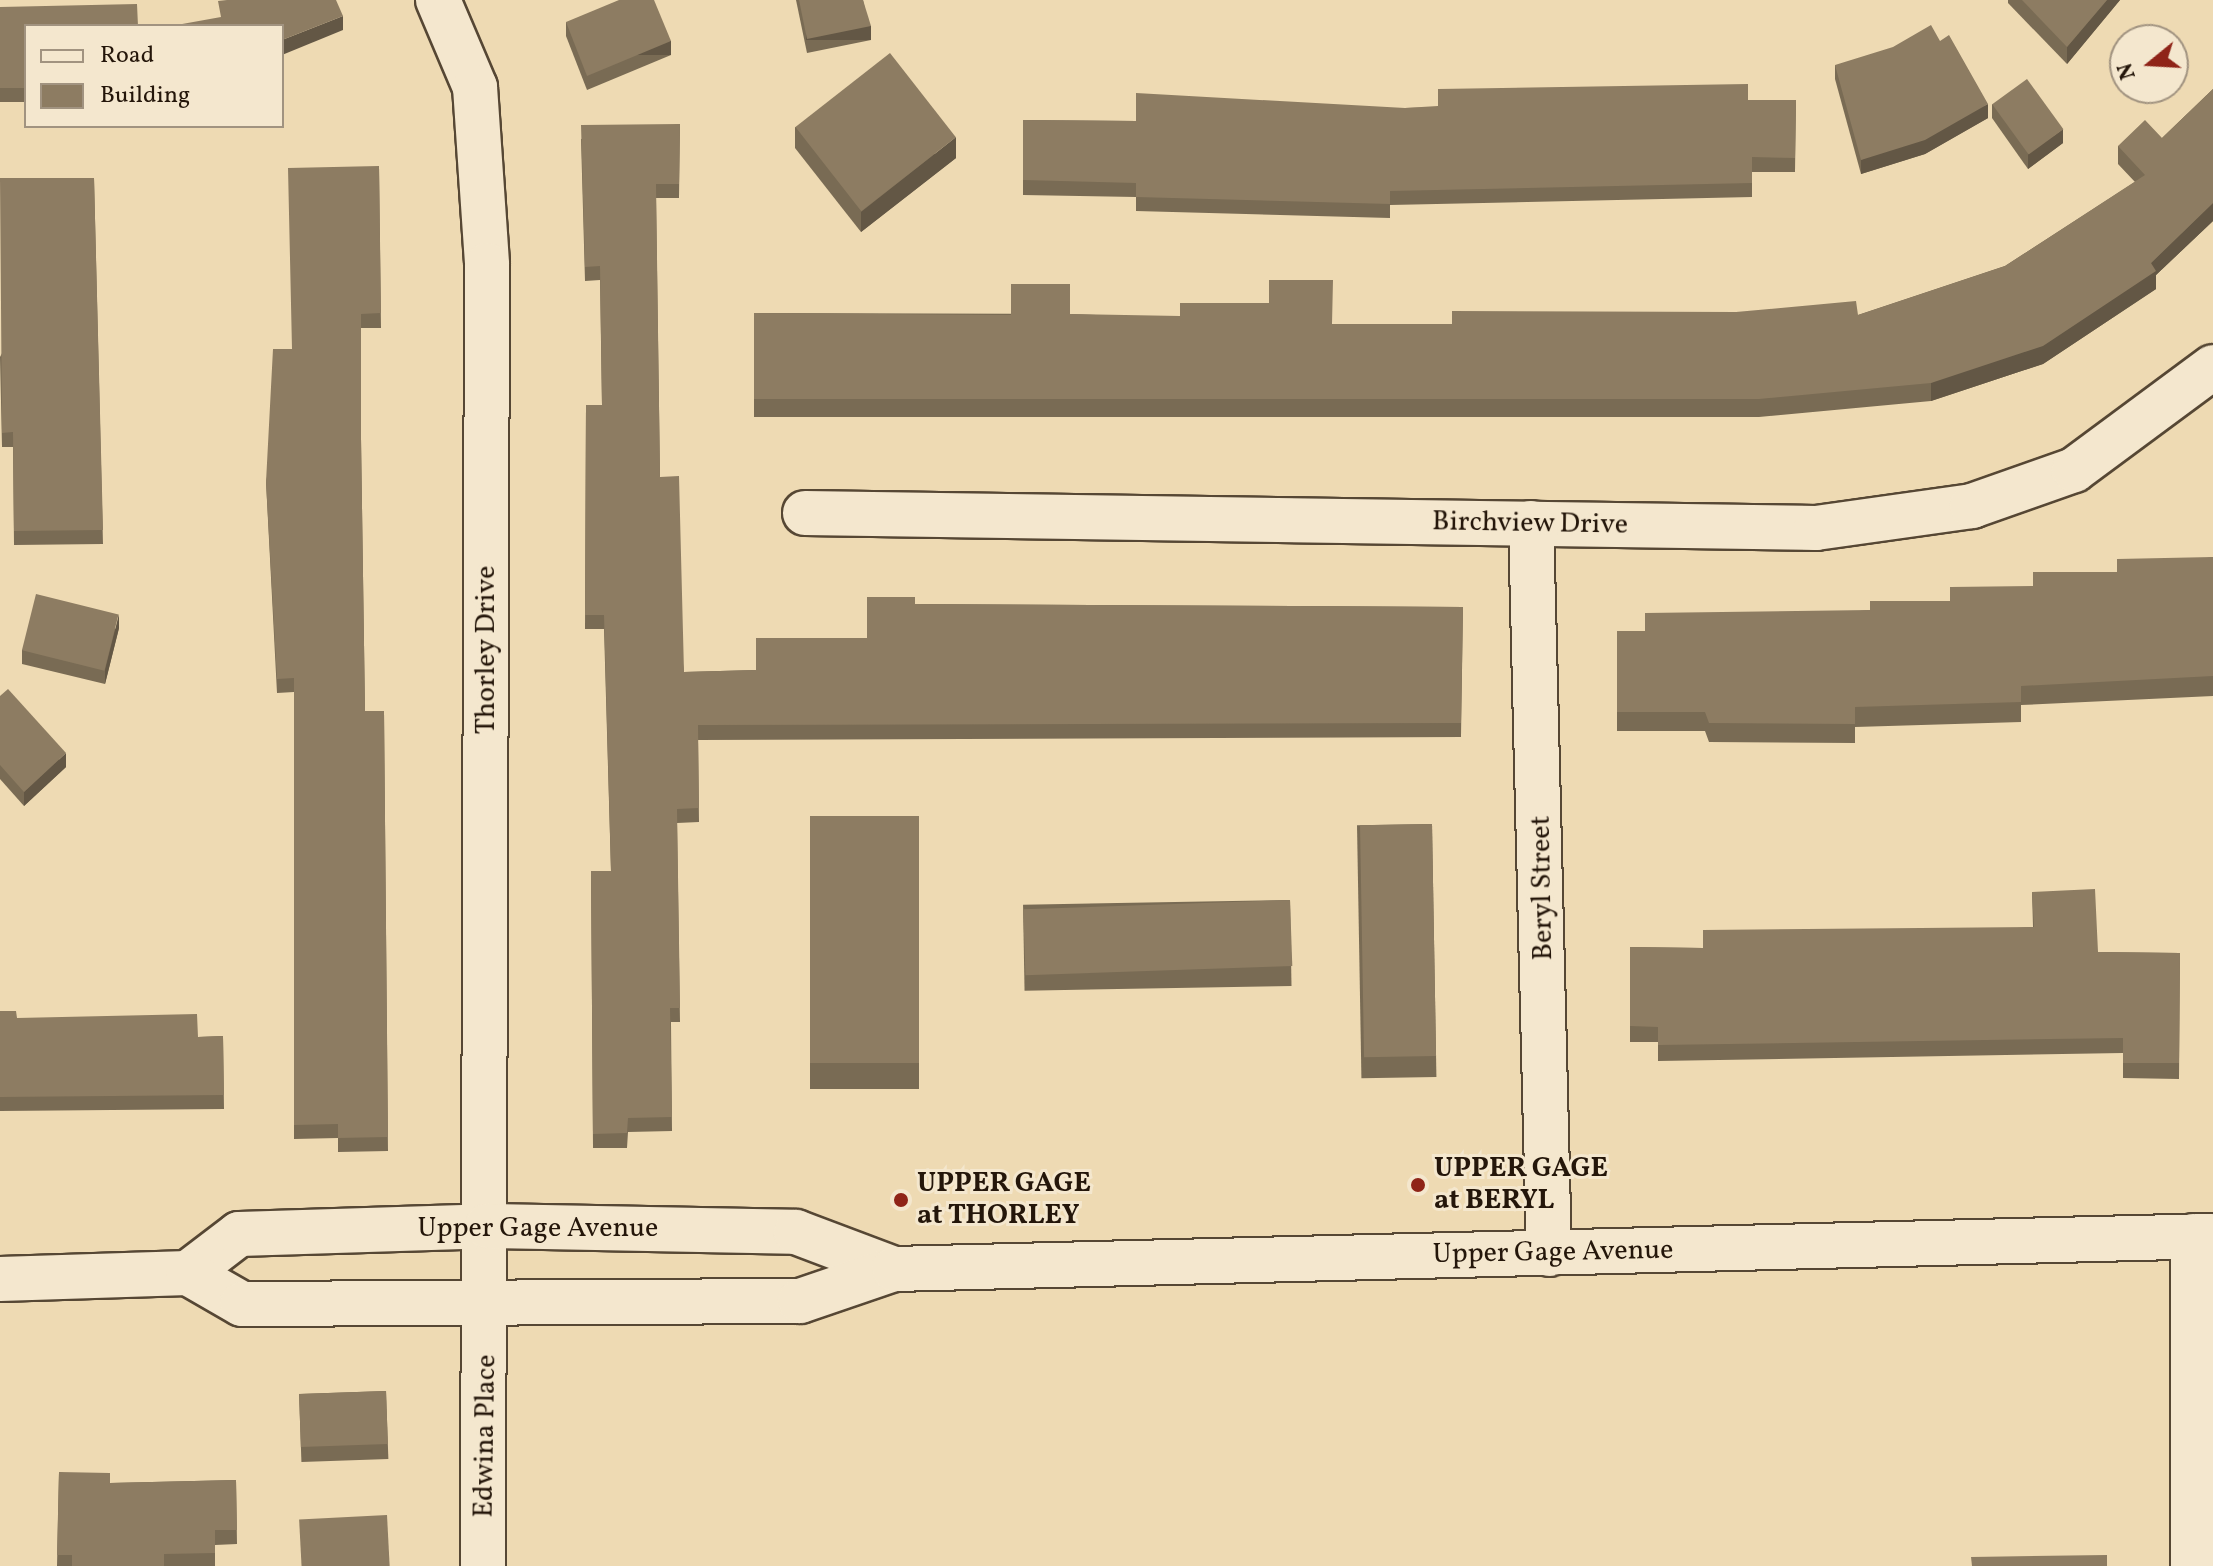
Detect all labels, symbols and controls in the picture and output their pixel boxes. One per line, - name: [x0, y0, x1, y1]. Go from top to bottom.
- legend: [24, 24, 284, 128]
- north arrow: [2109, 24, 2189, 104]
- text: Road: [100, 39, 154, 73]
- text: N: [2110, 59, 2145, 83]
- text: Building: [100, 79, 190, 113]
- street label: Birchview Drive: [1431, 505, 1629, 543]
- street label: Thorley Drive: [470, 565, 504, 735]
- street label: Beryl Street: [1525, 815, 1561, 961]
- place label: UPPER GAGE at BERYL: [1434, 1152, 1608, 1218]
- place label: UPPER GAGE at THORLEY: [917, 1167, 1091, 1233]
- marker: UPPER GAGE at BERYL: [1409, 1176, 1427, 1194]
- marker: UPPER GAGE at THORLEY: [892, 1191, 910, 1209]
- street label: Upper Gage Avenue: [418, 1212, 658, 1246]
- street label: Upper Gage Avenue: [1432, 1234, 1674, 1272]
- street label: Edwina Place: [468, 1354, 504, 1518]

